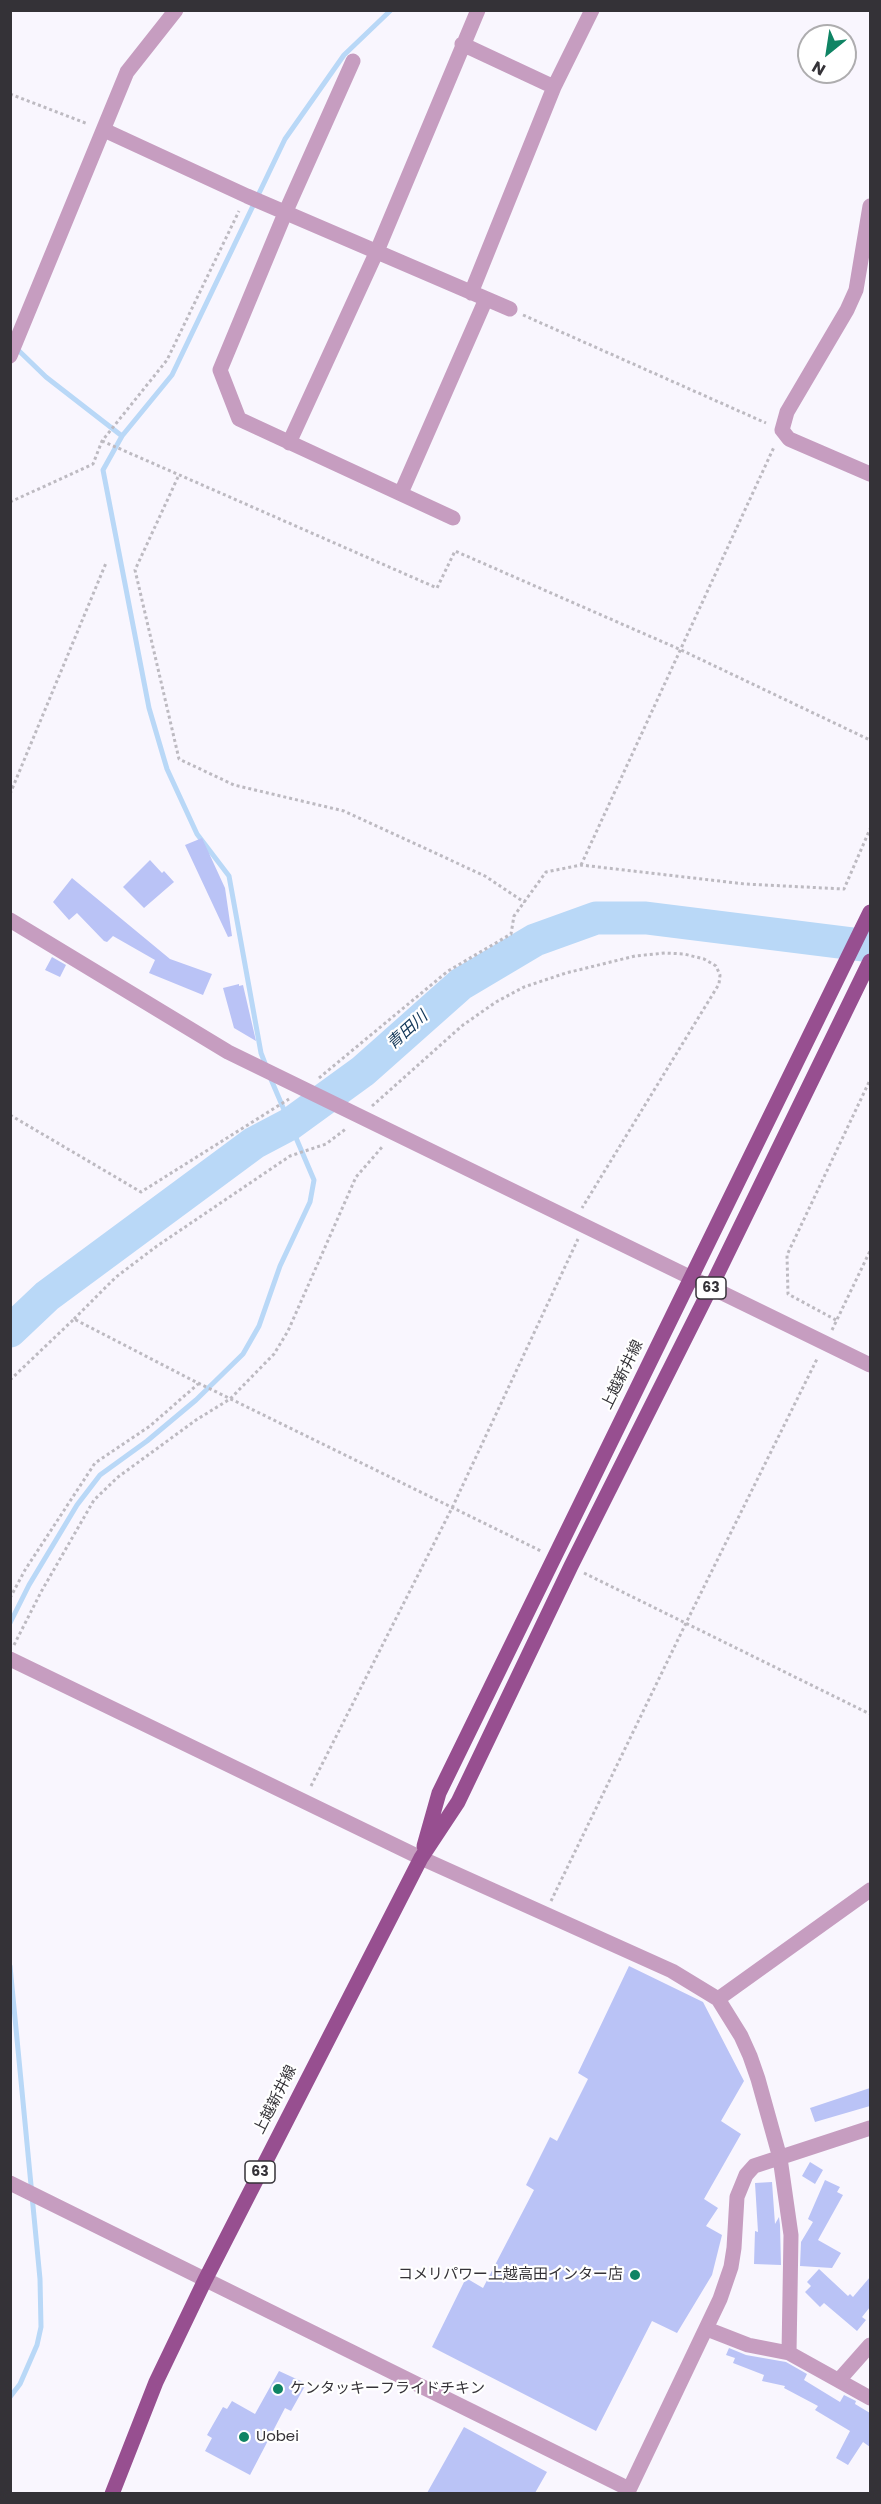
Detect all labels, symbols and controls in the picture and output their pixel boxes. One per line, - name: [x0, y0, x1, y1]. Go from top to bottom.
- north arrow: [797, 24, 857, 84]
- text: N: [808, 55, 830, 81]
- water label: 青田川: [384, 1008, 432, 1054]
- road number: 63: [696, 1277, 726, 1299]
- street label: 上越新井線: [598, 1337, 648, 1413]
- street label: 上越新井線: [251, 2063, 301, 2137]
- road number: 63: [245, 2161, 275, 2183]
- place label: コメリパワー上越高田インター店: [398, 2266, 623, 2284]
- marker: コメリパワー上越高田インター店: [628, 2268, 642, 2282]
- place label: ケンタッキーフライドチキン: [290, 2380, 485, 2398]
- marker: ケンタッキーフライドチキン: [271, 2382, 285, 2396]
- place label: Uobei: [256, 2428, 299, 2446]
- marker: Uobei: [237, 2430, 251, 2444]

